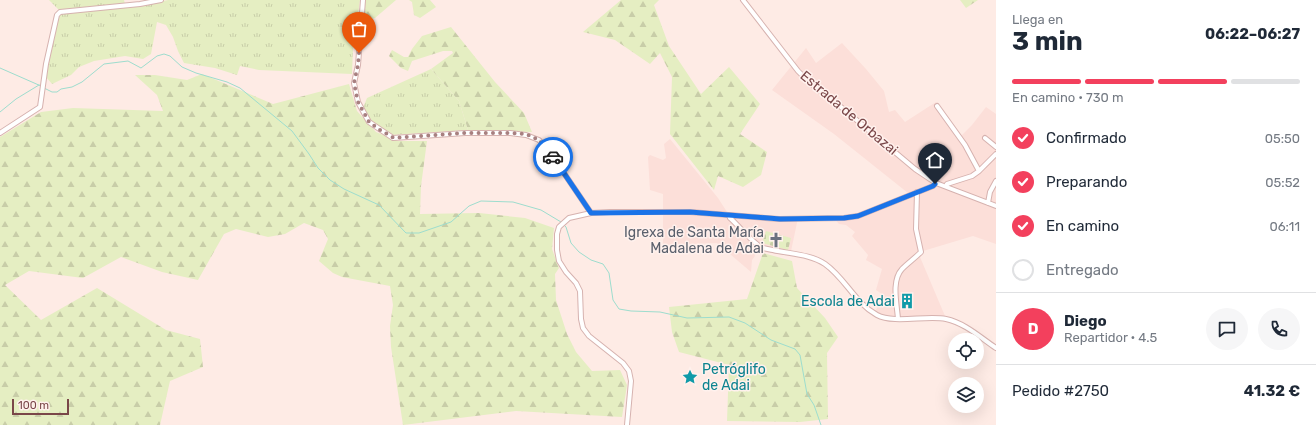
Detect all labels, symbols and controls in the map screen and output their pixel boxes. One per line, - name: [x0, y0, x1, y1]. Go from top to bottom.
- pin: [342, 12, 376, 53]
- text: Llega en: [1012, 12, 1063, 27]
- icon: bag: [348, 18, 370, 40]
- text: 06:22–06:27: [1205, 25, 1300, 43]
- text: 3 min: [1012, 26, 1083, 57]
- street label: Estrada de Orbazai: [797, 67, 901, 159]
- text: En camino · 730 m: [1012, 90, 1123, 105]
- icon: check: [1012, 127, 1034, 149]
- text: Confirmado: [1046, 129, 1127, 147]
- text: 05:50: [1265, 131, 1300, 146]
- courier: [533, 137, 573, 177]
- pin: [918, 143, 952, 184]
- icon: car: [542, 146, 564, 168]
- icon: home: [924, 149, 946, 171]
- icon: check: [1012, 171, 1034, 193]
- text: Preparando: [1046, 173, 1127, 191]
- text: 05:52: [1265, 175, 1300, 190]
- icon: check: [1012, 215, 1034, 237]
- text: En camino: [1046, 217, 1119, 235]
- text: 06:11: [1269, 219, 1300, 234]
- place label: Igrexa de Santa María Madalena de Adai: [624, 224, 764, 257]
- church icon: Igrexa de Santa María Madalena de Adai: [767, 231, 785, 249]
- text: Entregado: [1046, 261, 1119, 279]
- building icon: Escola de Adai: [898, 292, 916, 310]
- place label: Escola de Adai: [801, 293, 895, 310]
- button: chat: [1206, 308, 1248, 350]
- button: phone: [1258, 308, 1300, 350]
- text: Diego: [1064, 312, 1107, 330]
- text: D: [1028, 320, 1038, 338]
- text: Repartidor · 4.5: [1064, 330, 1157, 345]
- map controls: [948, 333, 984, 413]
- button: locate: [948, 333, 984, 369]
- place label: Petróglifo de Adai: [702, 361, 766, 394]
- place icon: Petróglifo de Adai: [681, 368, 699, 386]
- button: layers: [948, 377, 984, 413]
- text: Pedido #2750: [1012, 382, 1109, 400]
- text: 41.32 €: [1244, 382, 1300, 400]
- scale bar: [12, 397, 69, 416]
- text: 100 m: [18, 399, 49, 412]

